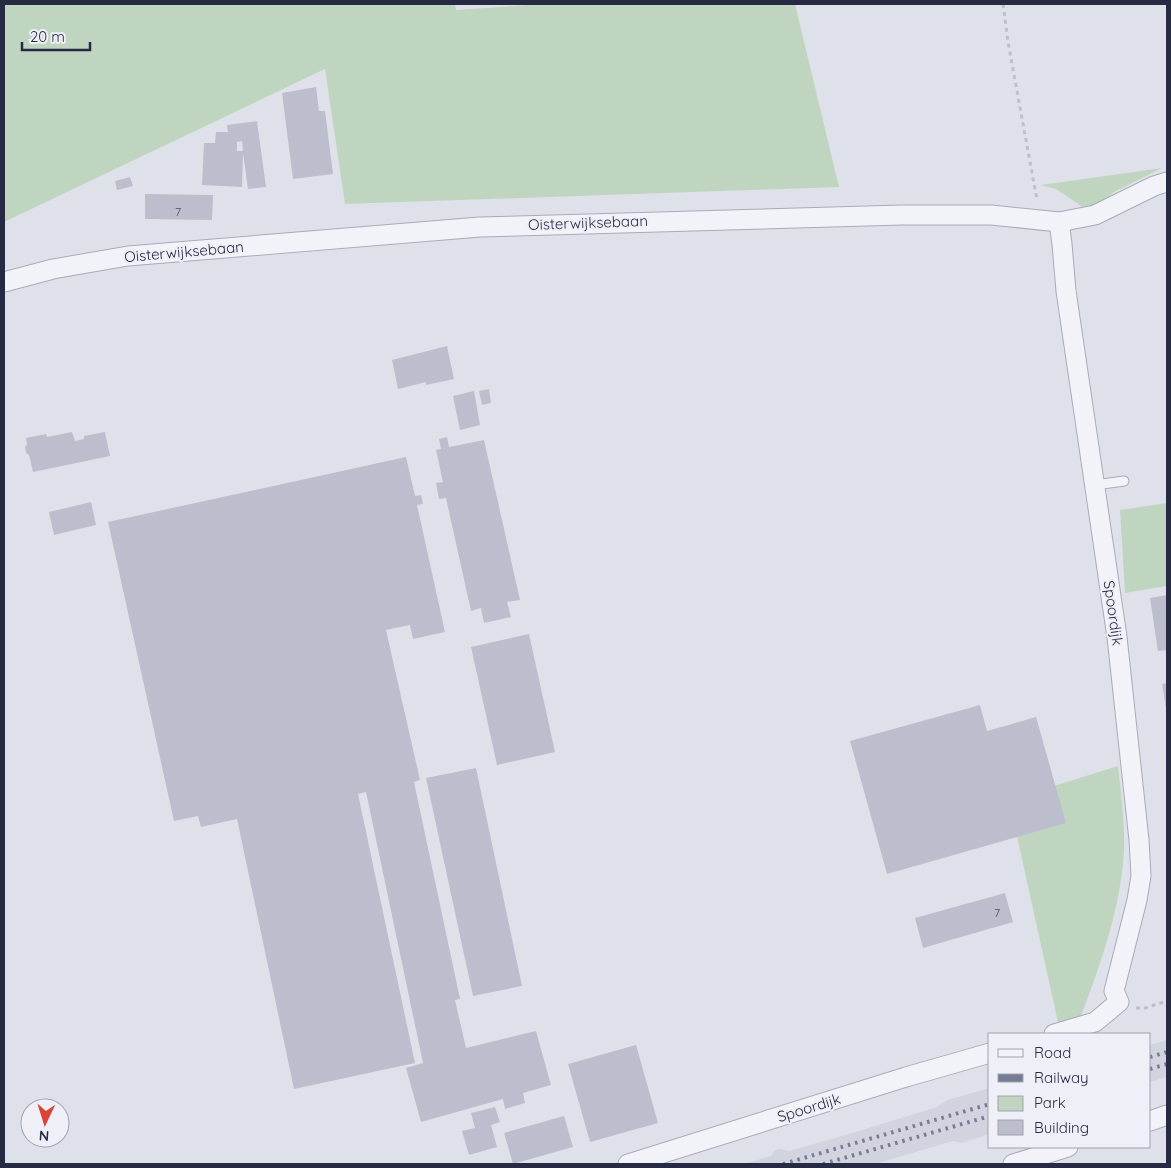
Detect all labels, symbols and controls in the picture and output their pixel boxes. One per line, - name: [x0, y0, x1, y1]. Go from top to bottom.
- scale bar: [22, 20, 90, 52]
- text: 20 m: [30, 27, 65, 46]
- house number: 7: [175, 204, 181, 219]
- street label: Oisterwijksebaan: [528, 211, 648, 234]
- street label: Oisterwijksebaan: [123, 237, 244, 266]
- street label: Spoordijk: [1100, 579, 1127, 647]
- house number: 7: [994, 905, 1000, 920]
- legend: [988, 1033, 1151, 1148]
- text: Road: [1034, 1043, 1071, 1062]
- text: Railway: [1034, 1068, 1089, 1087]
- street label: Spoordijk: [775, 1089, 843, 1126]
- text: Park: [1034, 1093, 1066, 1112]
- north arrow: [20, 1098, 70, 1148]
- text: Building: [1034, 1118, 1089, 1137]
- text: N: [38, 1127, 50, 1145]

